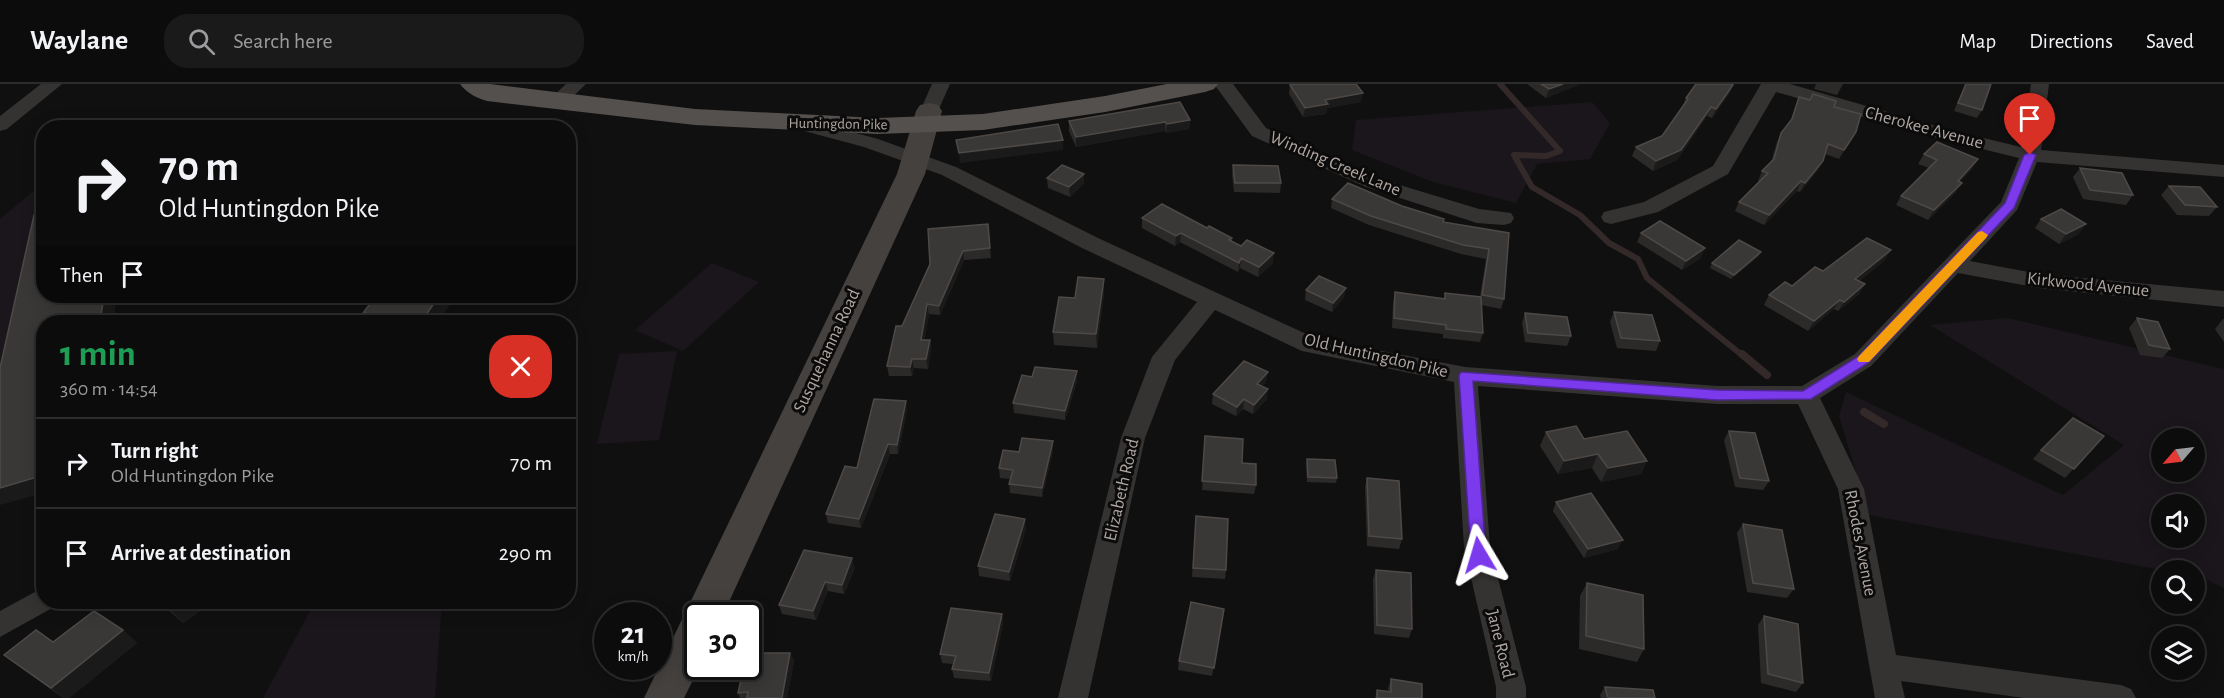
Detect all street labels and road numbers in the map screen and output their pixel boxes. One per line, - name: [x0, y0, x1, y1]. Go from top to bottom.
- street label: Cherokee Avenue: [1863, 104, 1985, 152]
- street label: Huntingdon Pike: [788, 116, 888, 132]
- street label: Winding Creek Lane: [1267, 128, 1403, 200]
- street label: Kirkwood Avenue: [2026, 270, 2150, 300]
- street label: Susquehanna Road: [791, 286, 863, 416]
- street label: Old Huntingdon Pike: [1302, 331, 1450, 381]
- street label: Elizabeth Road: [1101, 437, 1143, 543]
- street label: Rhodes Avenue: [1841, 488, 1879, 598]
- street label: Jane Road: [1483, 608, 1517, 680]

